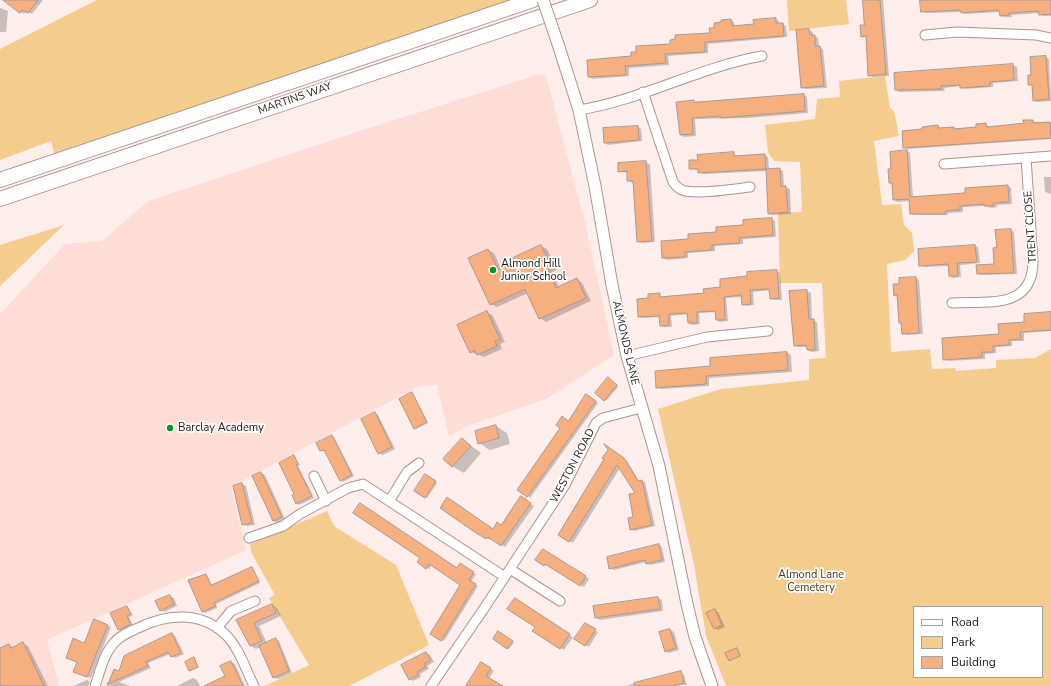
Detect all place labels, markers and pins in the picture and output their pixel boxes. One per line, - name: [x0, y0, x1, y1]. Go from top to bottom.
- place label: Almond Hill Junior School: [501, 257, 566, 283]
- marker: Almond Hill Junior School: [488, 265, 498, 275]
- place label: Barclay Academy: [178, 421, 264, 435]
- marker: Barclay Academy: [165, 423, 175, 433]

